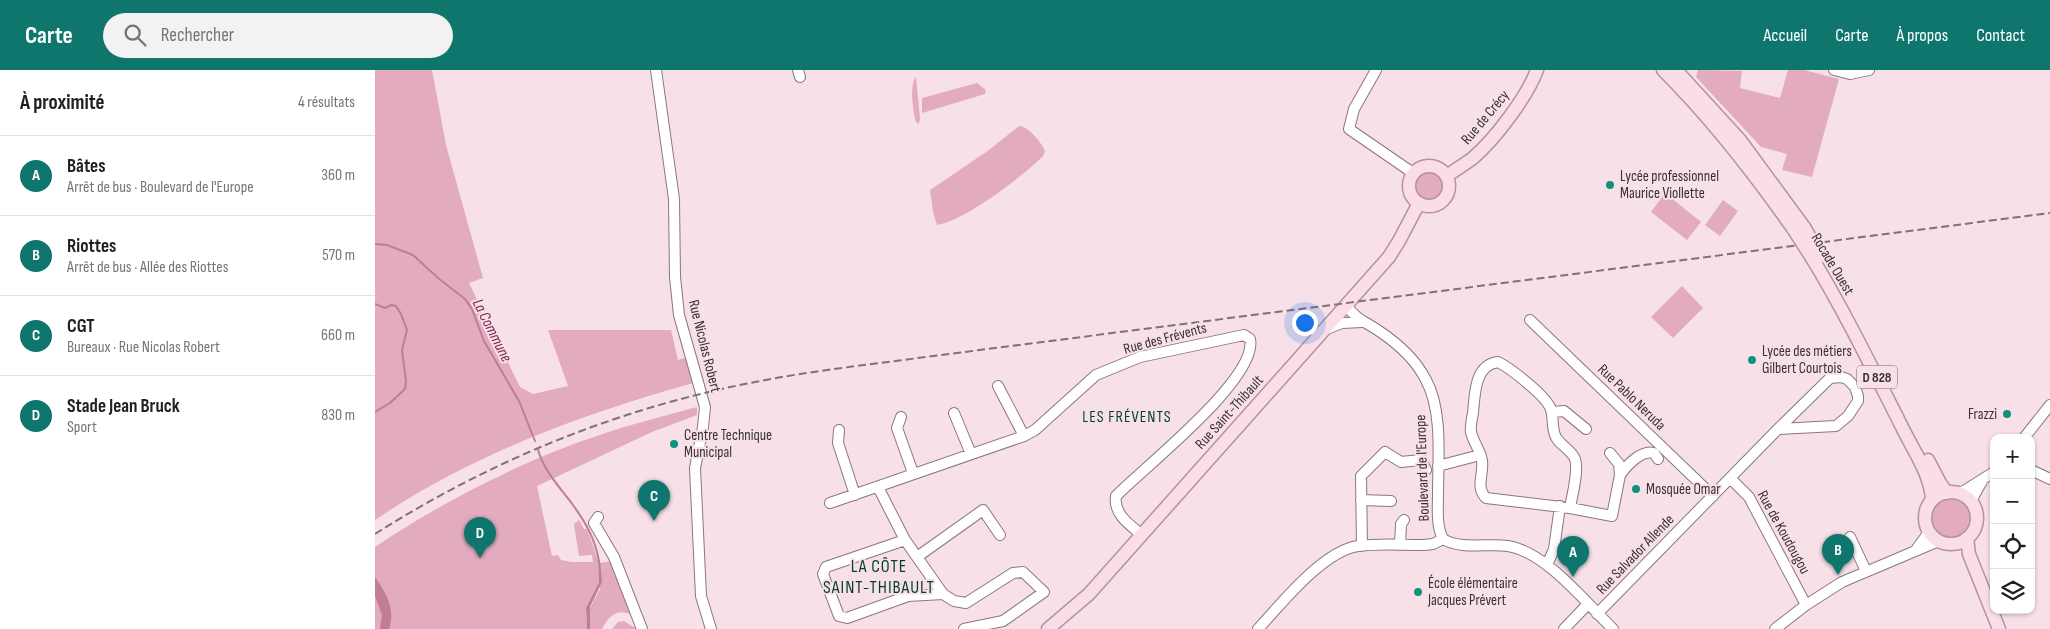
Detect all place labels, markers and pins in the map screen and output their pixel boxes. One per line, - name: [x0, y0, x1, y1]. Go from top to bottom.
- place label: Lycée professionnel Maurice Viollette: [1620, 167, 1719, 203]
- marker: Lycée professionnel Maurice Viollette: [1604, 179, 1616, 191]
- place label: Lycée des métiers Gilbert Courtois: [1762, 342, 1852, 378]
- marker: Lycée des métiers Gilbert Courtois: [1746, 354, 1758, 366]
- place label: Frazzi: [1968, 405, 1997, 424]
- marker: Frazzi: [2001, 408, 2013, 420]
- place label: Centre Technique Municipal: [684, 426, 772, 462]
- marker: Centre Technique Municipal: [668, 438, 680, 450]
- pin: C: [638, 480, 670, 521]
- place label: Mosquée Omar: [1646, 480, 1721, 499]
- marker: Mosquée Omar: [1630, 483, 1642, 495]
- pin: D: [464, 517, 496, 558]
- pin: B: [1822, 534, 1854, 575]
- pin: A: [1557, 536, 1589, 577]
- place label: École élémentaire Jacques Prévert: [1427, 574, 1518, 610]
- marker: École élémentaire Jacques Prévert: [1412, 586, 1424, 598]

